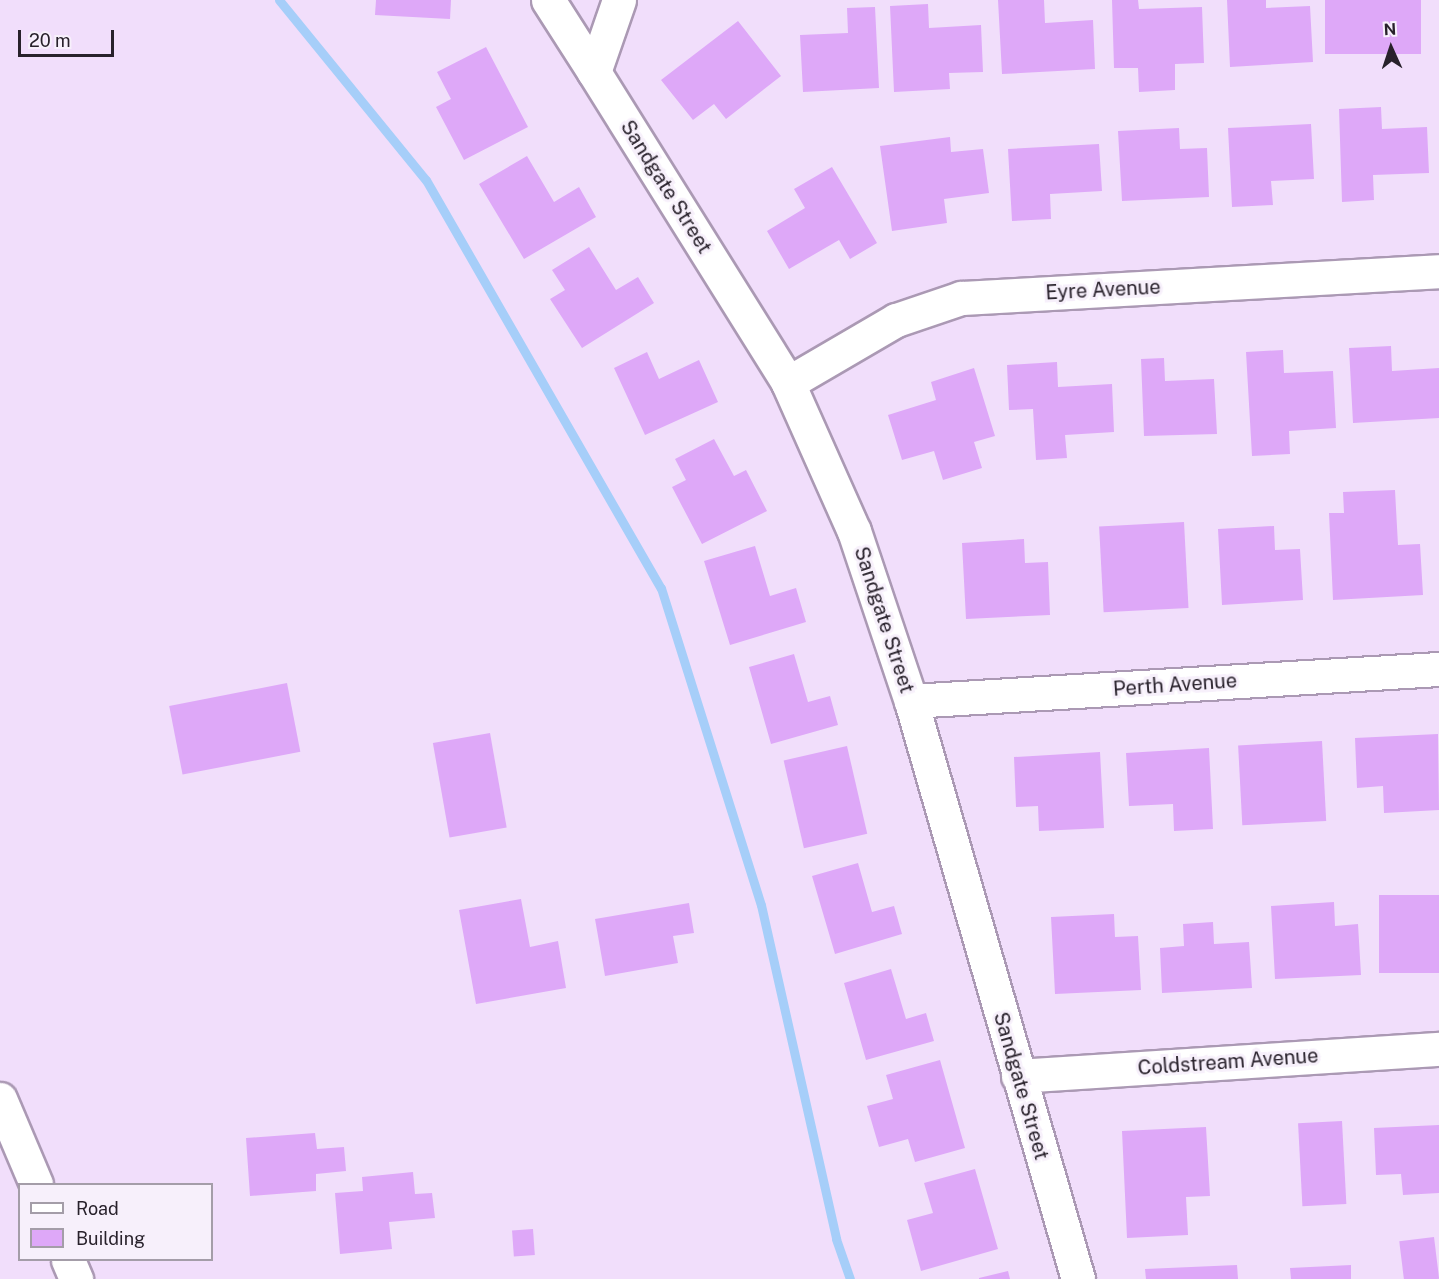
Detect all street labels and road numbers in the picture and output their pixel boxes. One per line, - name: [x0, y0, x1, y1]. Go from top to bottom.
- street label: Sandgate Street: [615, 116, 717, 258]
- street label: Eyre Avenue: [1045, 275, 1161, 305]
- street label: Sandgate Street: [849, 544, 919, 696]
- street label: Perth Avenue: [1112, 669, 1238, 701]
- street label: Sandgate Street: [988, 1009, 1054, 1163]
- street label: Coldstream Avenue: [1137, 1044, 1319, 1080]

